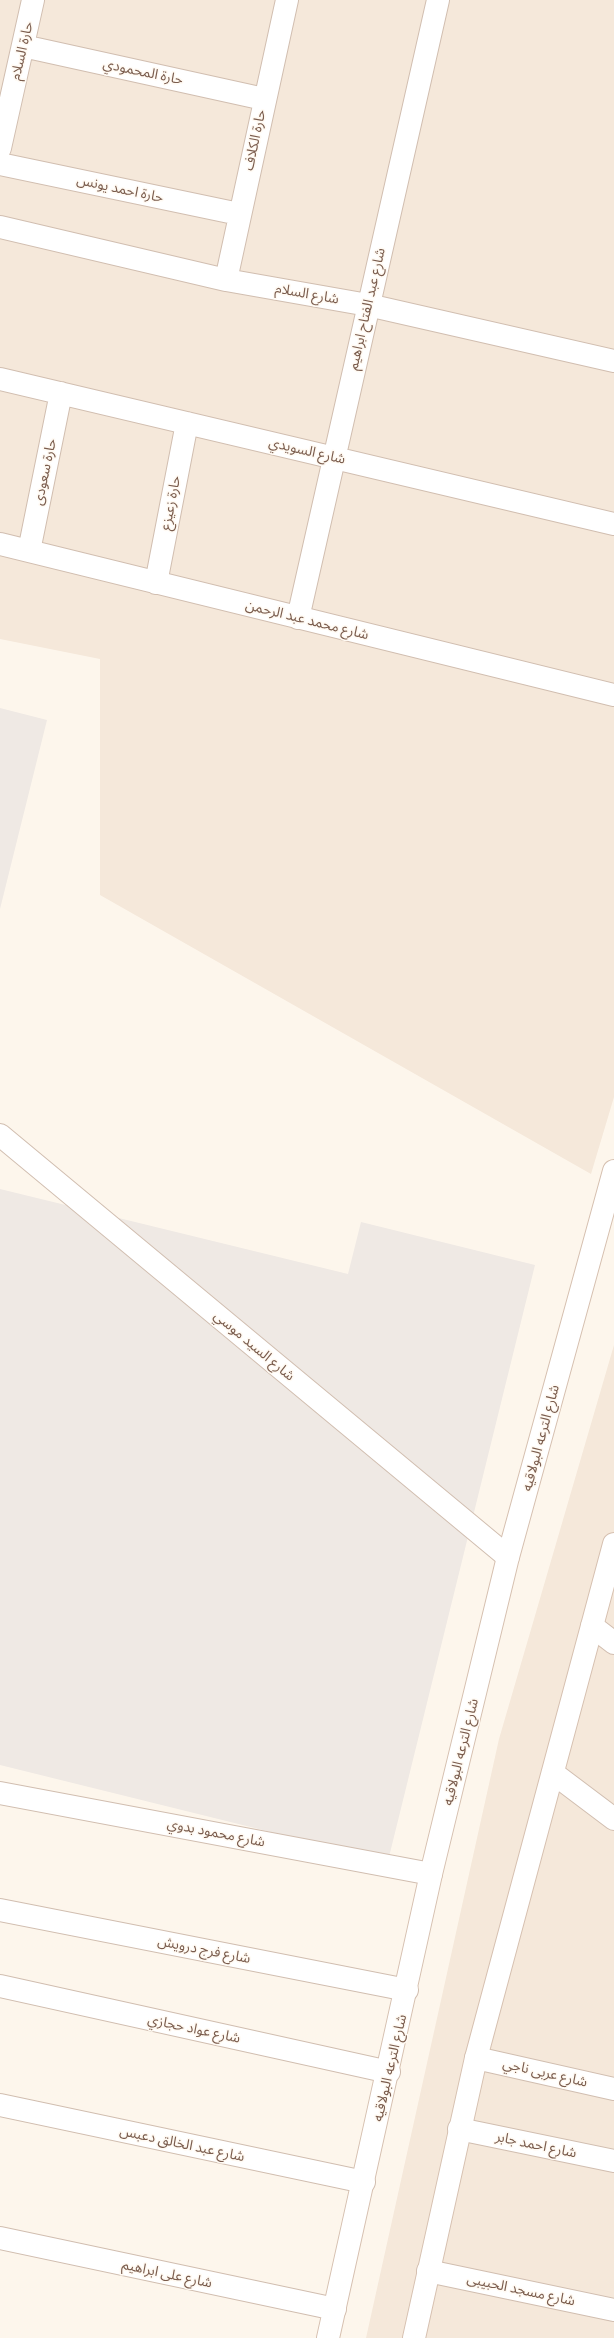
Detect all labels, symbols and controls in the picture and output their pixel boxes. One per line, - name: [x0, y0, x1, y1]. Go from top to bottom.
- street label: حارة السلام: [7, 20, 37, 82]
- street label: حارة المحمودي: [101, 55, 185, 89]
- street label: حارة الكلاف: [240, 108, 270, 172]
- street label: حارة احمد يونس: [75, 172, 165, 206]
- street label: شارع عبد الفتاح ابراهيم: [345, 246, 389, 372]
- street label: شارع السلام: [274, 280, 340, 308]
- street label: شارع السويدي: [267, 434, 347, 468]
- street label: حارة سعودى: [30, 437, 60, 507]
- street label: حارة زعيزع: [157, 474, 185, 532]
- street label: شارع محمد عبد الرحمن: [244, 597, 370, 643]
- street label: شارع السيد موسي: [210, 1307, 298, 1385]
- street label: شارع الترعه البولاقيه: [519, 1383, 563, 1493]
- street label: شارع الترعه البولاقيه: [440, 1697, 482, 1807]
- street label: شارع محمود بدوي: [166, 1815, 266, 1851]
- street label: شارع فرج درويش: [156, 1933, 252, 1967]
- street label: شارع عواد حجازي: [146, 2011, 242, 2047]
- street label: شارع الترعه البولاقيه: [369, 2013, 411, 2123]
- street label: شارع عربى ناجي: [501, 2055, 589, 2091]
- street label: شارع عبد الخالق دعبس: [118, 2123, 246, 2165]
- street label: شارع احمد جابر: [494, 2128, 578, 2162]
- street label: شارع على ابراهيم: [120, 2256, 214, 2292]
- street label: شارع مسجد الحبيبى: [465, 2270, 577, 2310]

